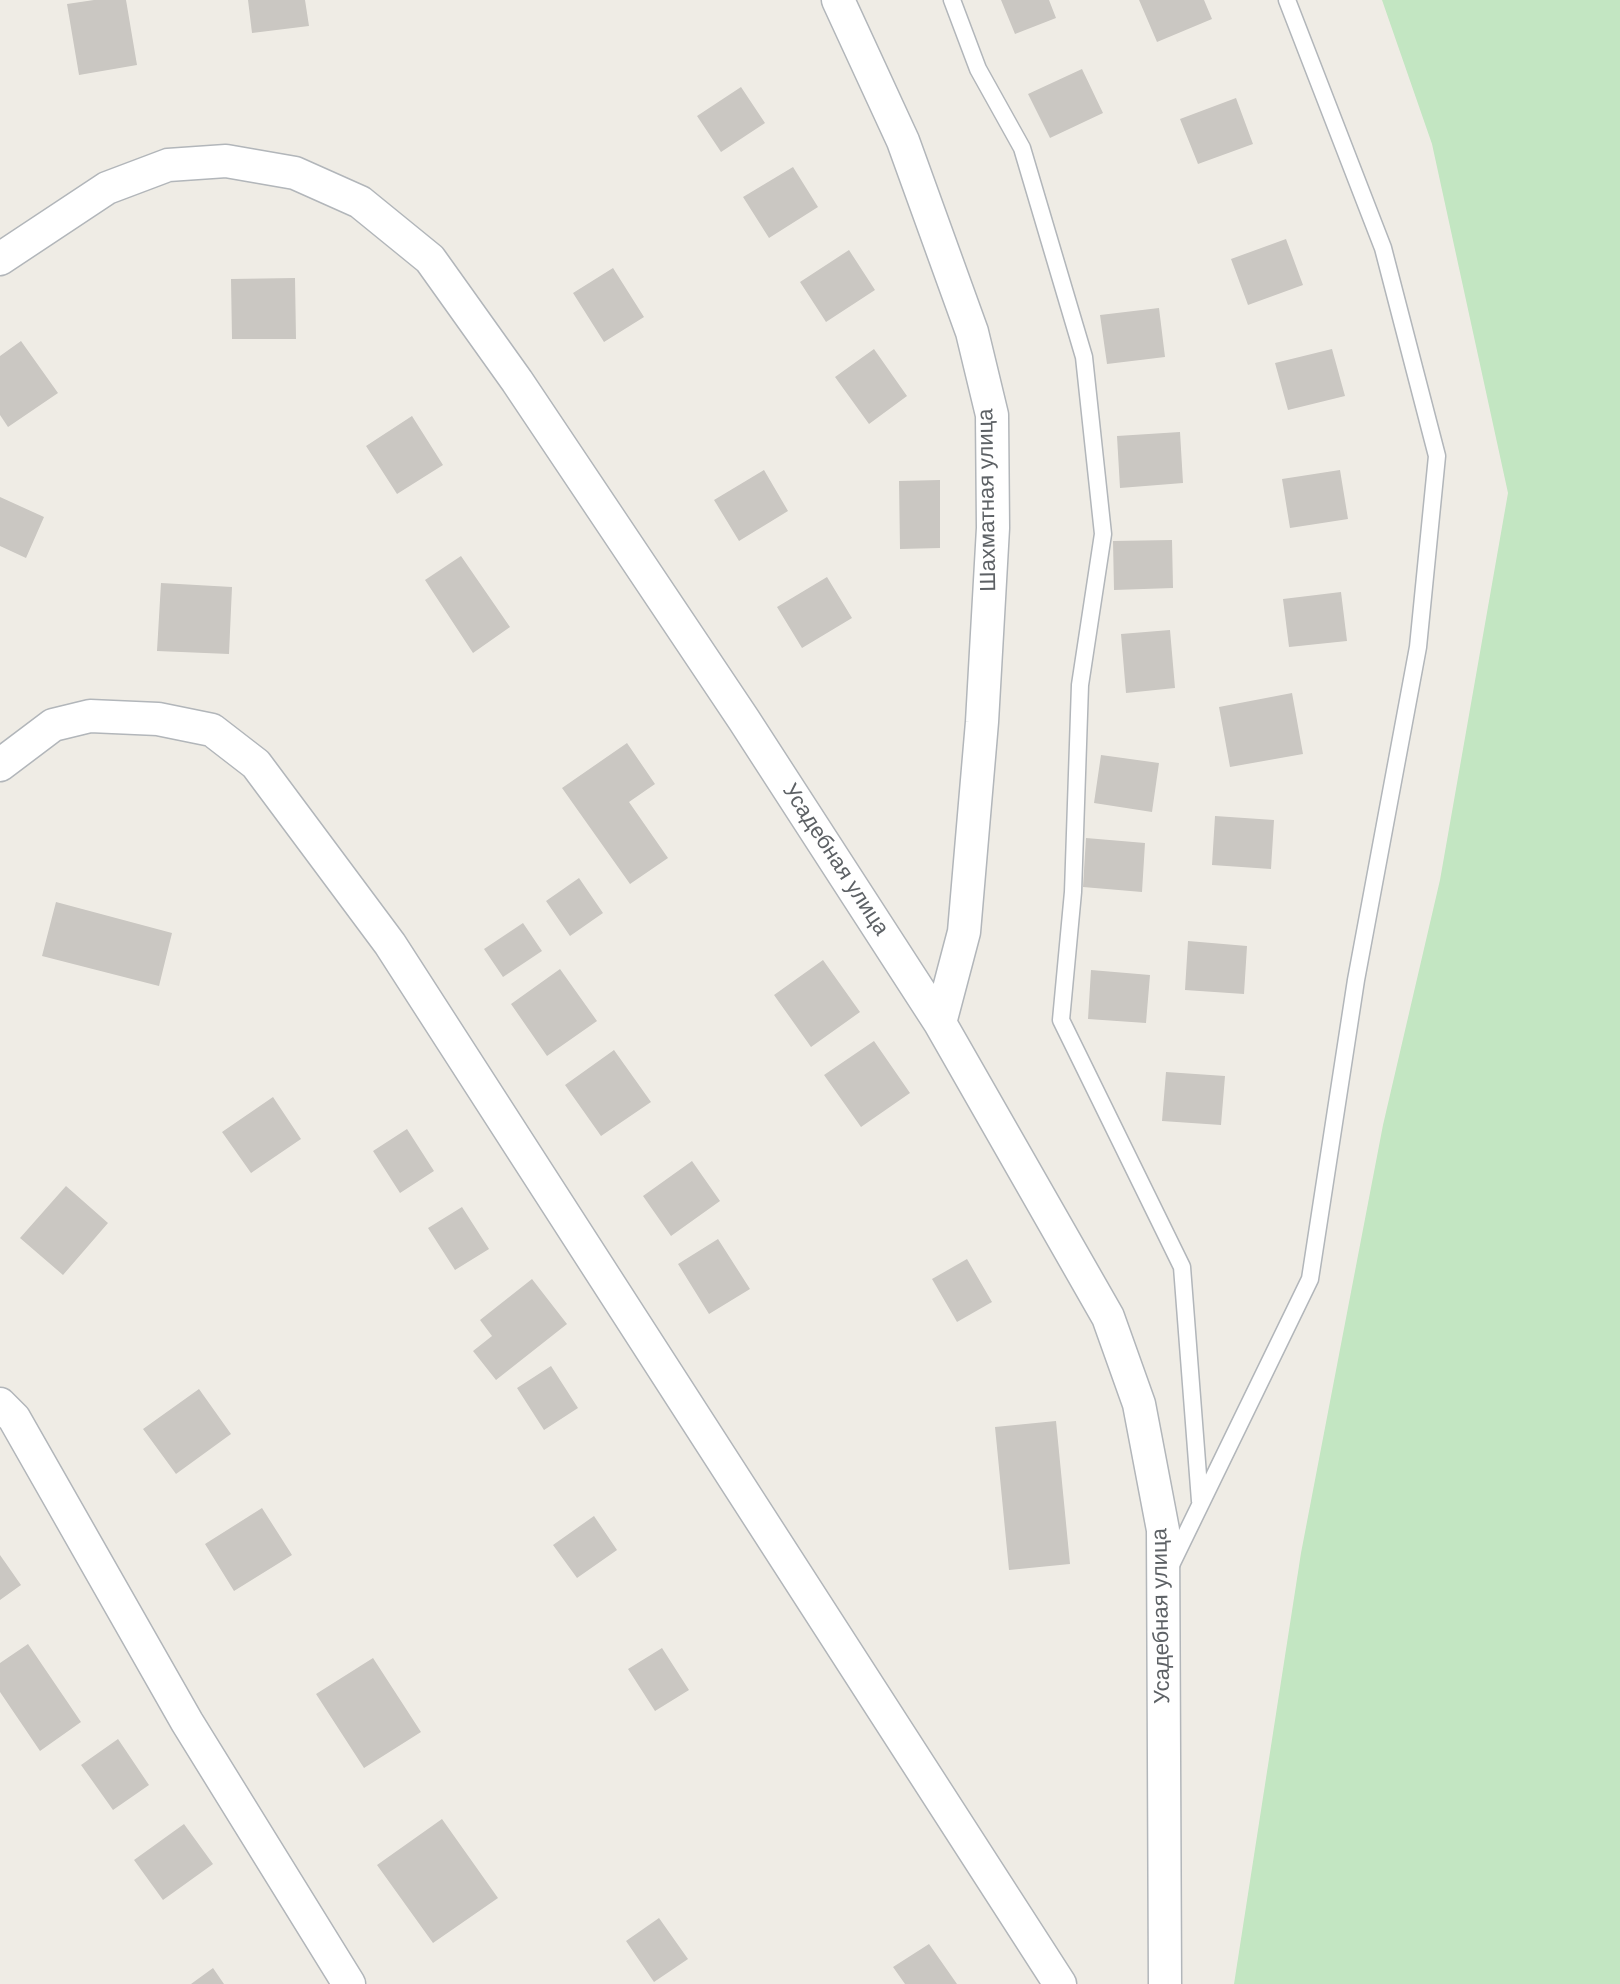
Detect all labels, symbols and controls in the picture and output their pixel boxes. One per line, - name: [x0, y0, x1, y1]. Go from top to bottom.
- street label: Шахматная улица: [973, 408, 1003, 592]
- street label: Усадебная улица: [776, 779, 894, 941]
- street label: Усадебная улица: [1147, 1528, 1177, 1704]

